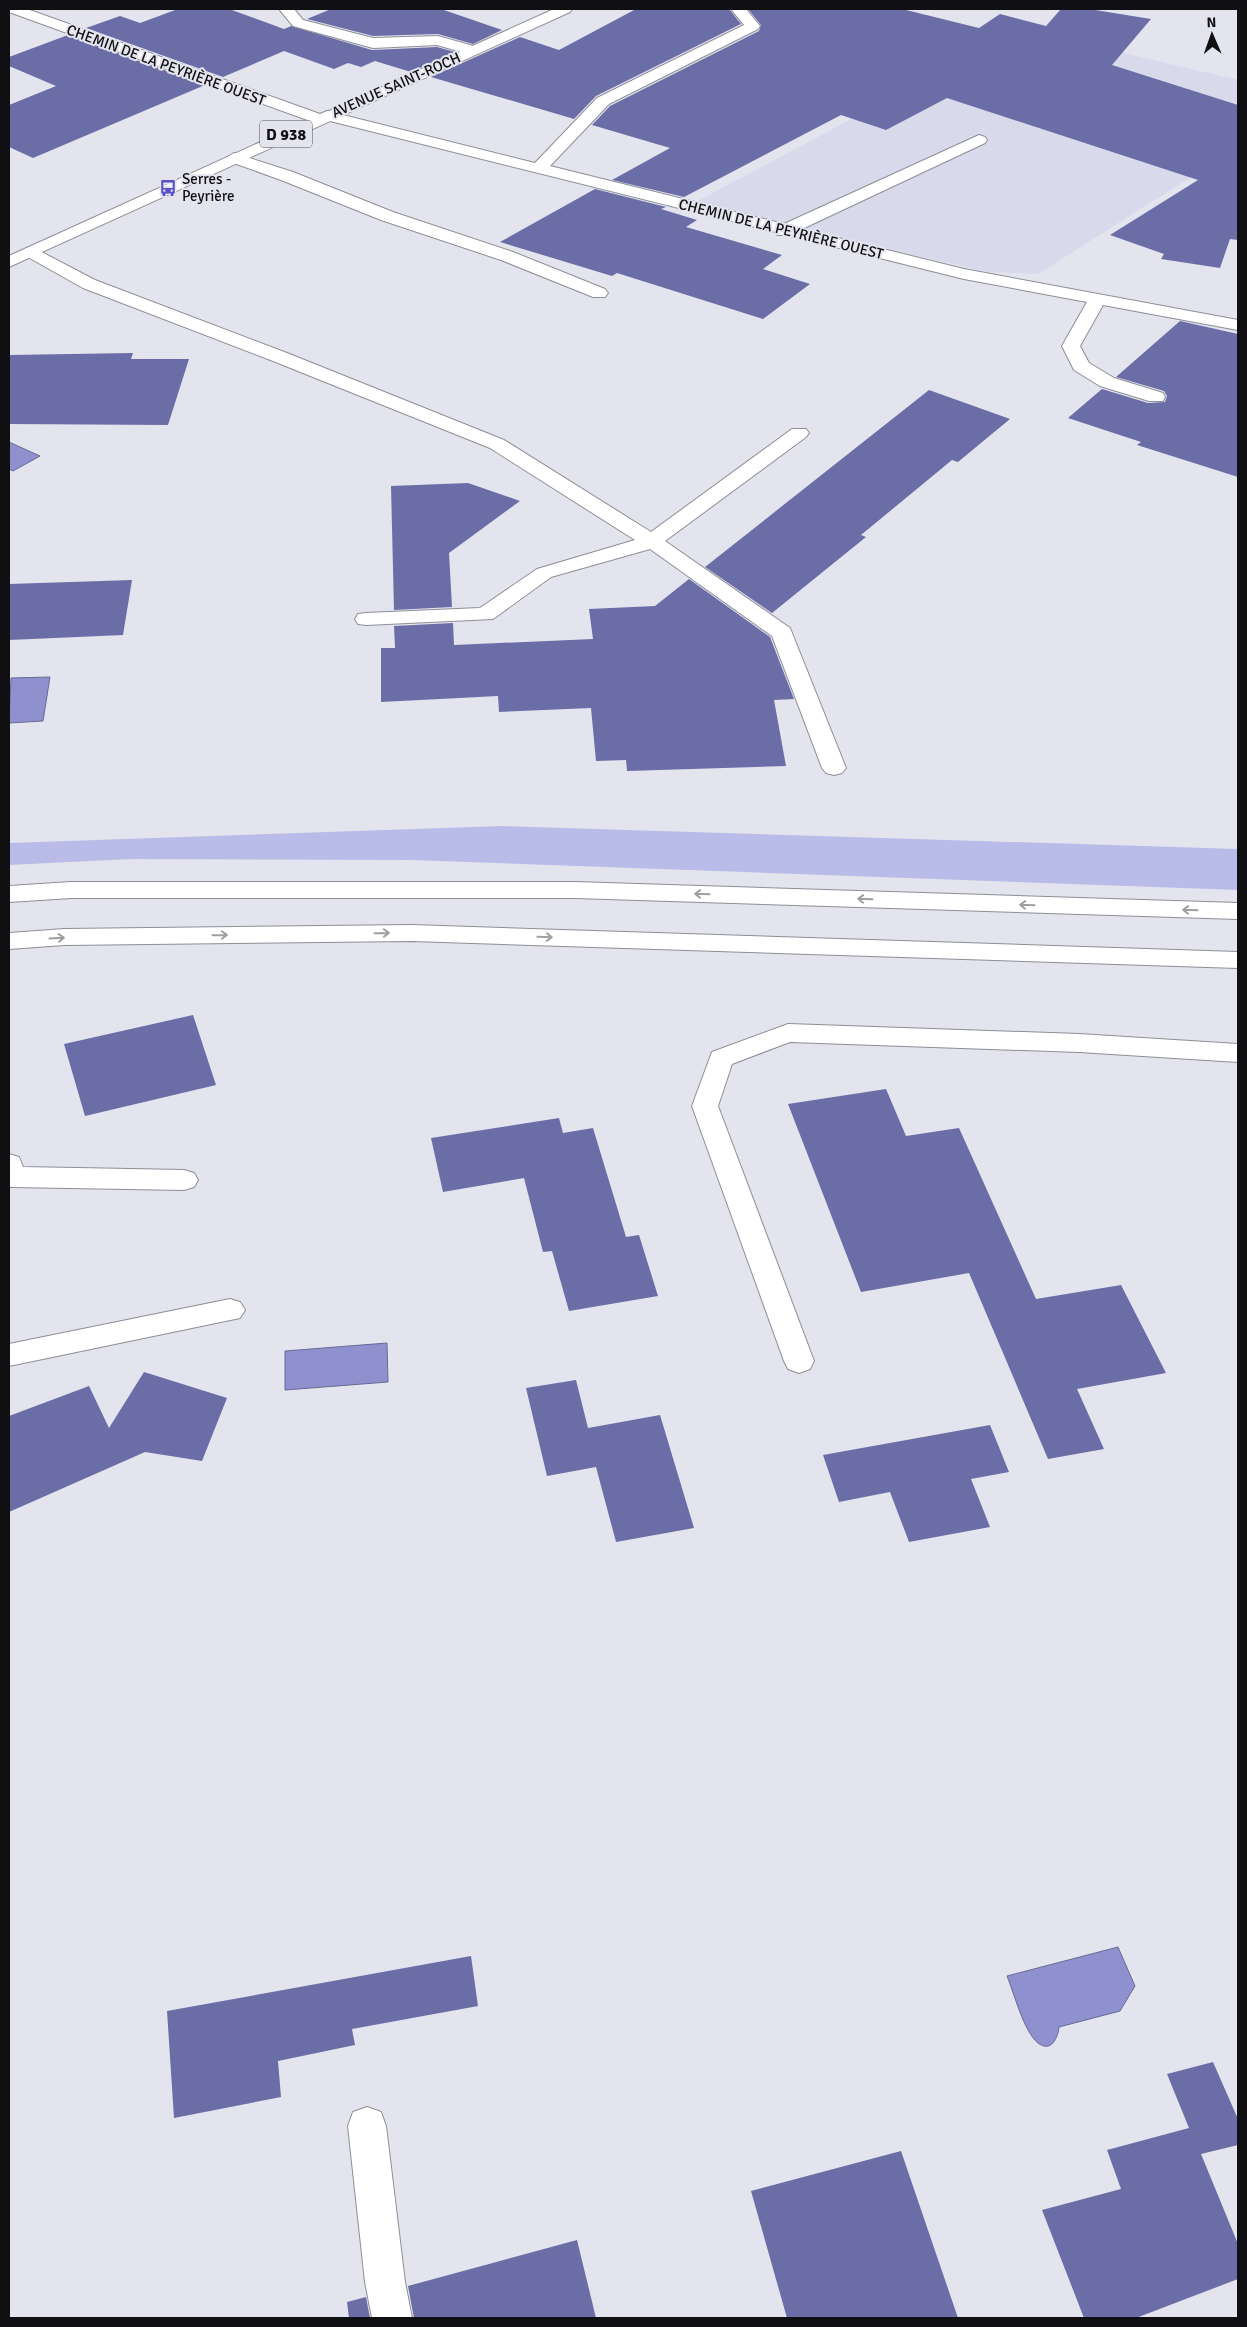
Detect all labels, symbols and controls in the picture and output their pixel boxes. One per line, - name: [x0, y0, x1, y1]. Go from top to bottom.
- north arrow: [1187, 10, 1237, 60]
- text: N: [1206, 14, 1217, 31]
- street label: CHEMIN DE LA PEYRIÈRE OUEST: [64, 20, 269, 110]
- street label: AVENUE SAINT-ROCH: [329, 48, 463, 122]
- road number: D 938: [260, 120, 312, 148]
- place label: Serres - Peyrière: [182, 170, 235, 205]
- bus stop icon: Serres - Peyrière: [158, 178, 178, 198]
- street label: CHEMIN DE LA PEYRIÈRE OUEST: [677, 194, 886, 263]
- one-way arrow: [695, 889, 711, 899]
- one-way arrow: [857, 895, 873, 904]
- one-way arrow: [1019, 900, 1035, 909]
- one-way arrow: [1182, 905, 1198, 915]
- one-way arrow: [374, 928, 390, 938]
- one-way arrow: [212, 930, 228, 940]
- one-way arrow: [536, 932, 553, 942]
- one-way arrow: [49, 933, 65, 942]

